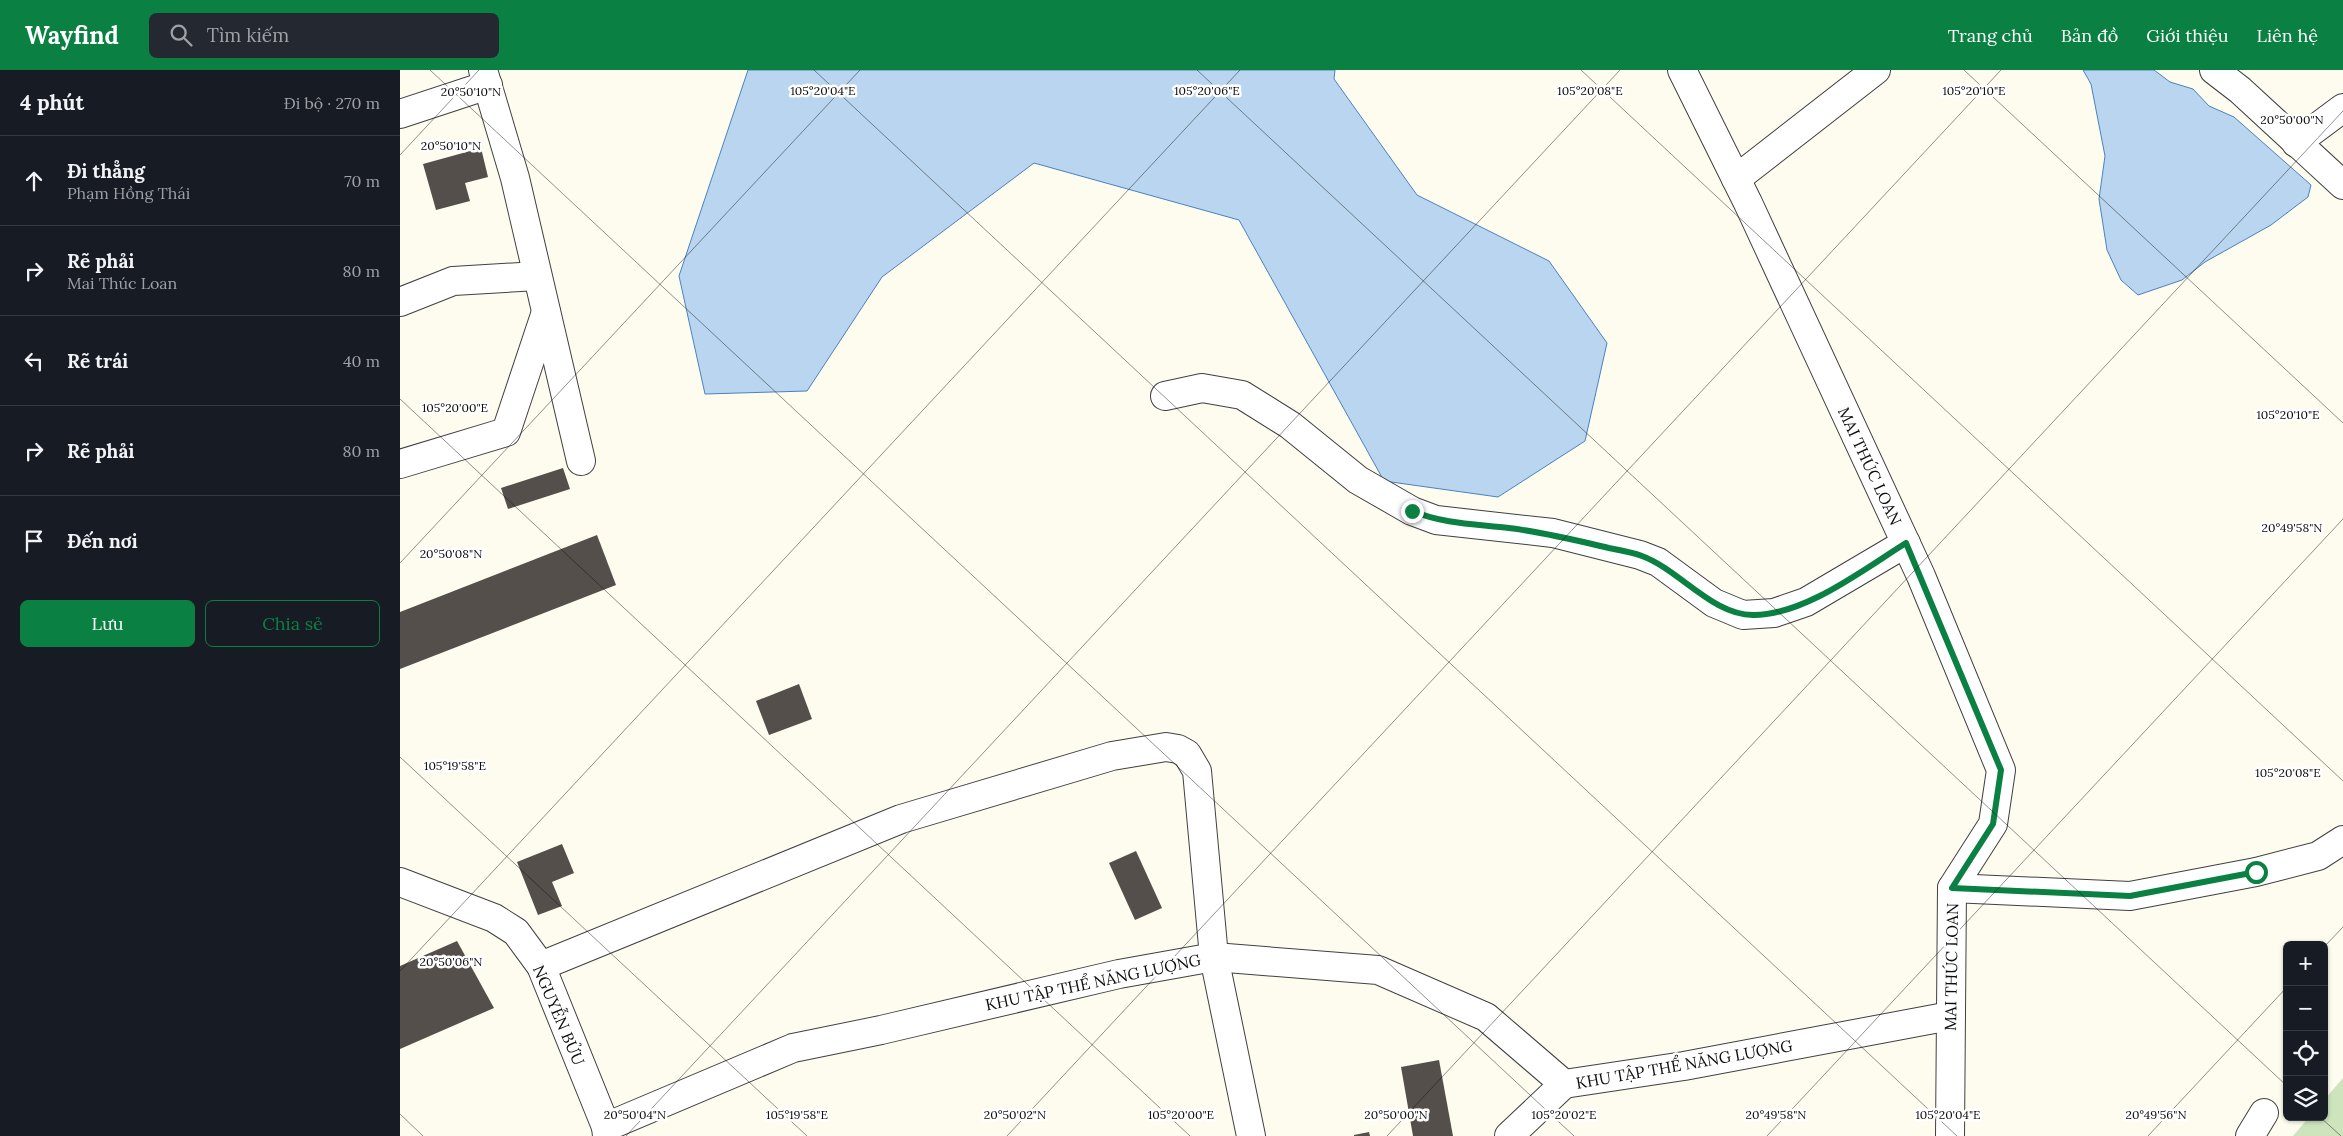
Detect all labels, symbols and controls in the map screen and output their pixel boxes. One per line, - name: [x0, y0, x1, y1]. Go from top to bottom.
- search box: [149, 13, 499, 58]
- text: Wayfind: [25, 20, 119, 51]
- icon: search: [167, 21, 195, 49]
- text: Tìm kiếm: [207, 23, 289, 47]
- text: Trang chủ: [1948, 24, 2033, 47]
- text: Bản đồ: [2061, 24, 2118, 47]
- text: Giới thiệu: [2146, 24, 2229, 47]
- text: Liên hệ: [2257, 24, 2318, 47]
- text: 105°20'04"E: [790, 83, 856, 98]
- text: 105°20'06"E: [1174, 83, 1240, 98]
- text: 105°20'08"E: [1557, 83, 1623, 98]
- text: 105°20'10"E: [1942, 83, 2006, 98]
- text: 20°50'10"N: [441, 84, 501, 99]
- text: 4 phút: [20, 89, 84, 116]
- text: Đi bộ · 270 m: [284, 93, 380, 113]
- text: 20°50'00"N: [2260, 112, 2324, 127]
- text: 20°50'10"N: [421, 138, 481, 153]
- text: Đi thẳng: [67, 159, 145, 183]
- icon: ahead: [20, 167, 48, 195]
- text: 70 m: [344, 171, 380, 191]
- text: Phạm Hồng Thái: [67, 183, 190, 203]
- text: Rẽ phải: [67, 249, 135, 273]
- icon: right: [20, 257, 48, 285]
- text: 80 m: [343, 261, 380, 281]
- text: Mai Thúc Loan: [67, 273, 177, 293]
- icon: left: [20, 347, 48, 375]
- text: Rẽ trái: [67, 349, 128, 373]
- text: 40 m: [343, 351, 380, 371]
- text: 105°20'00"E: [422, 400, 488, 415]
- street label: MAI THÚC LOAN: [1834, 404, 1906, 528]
- text: 105°20'10"E: [2256, 407, 2320, 422]
- icon: right: [20, 437, 48, 465]
- text: Rẽ phải: [67, 439, 135, 463]
- text: 80 m: [343, 441, 380, 461]
- route end: [1401, 500, 1424, 523]
- text: 20°49'58"N: [2262, 520, 2322, 535]
- icon: arrive: [20, 527, 48, 555]
- text: Đến nơi: [67, 529, 138, 553]
- text: 20°50'08"N: [420, 546, 482, 561]
- button: Lưu: [20, 600, 195, 647]
- button: Chia sẻ: [205, 600, 380, 647]
- text: 105°19'58"E: [424, 758, 486, 773]
- text: 105°20'08"E: [2255, 765, 2321, 780]
- route start: [2245, 861, 2268, 884]
- street label: MAI THÚC LOAN: [1940, 903, 1962, 1031]
- map controls: [2283, 941, 2328, 1121]
- button: +: [2283, 941, 2328, 986]
- street label: KHU TẬP THỂ NĂNG LƯỢNG: [983, 949, 1203, 1015]
- text: 20°50'06"N: [420, 954, 482, 969]
- street label: NGUYỄN BỬU: [529, 962, 589, 1068]
- button: −: [2283, 986, 2328, 1031]
- button: locate: [2283, 1031, 2328, 1076]
- street label: KHU TẬP THỂ NĂNG LƯỢNG: [1574, 1035, 1794, 1093]
- button: layers: [2283, 1076, 2328, 1121]
- text: 20°50'04"N: [604, 1107, 666, 1122]
- text: 105°19'58"E: [766, 1107, 828, 1122]
- text: 20°50'02"N: [984, 1107, 1046, 1122]
- text: 105°20'00"E: [1148, 1107, 1214, 1122]
- text: 20°50'00"N: [1364, 1107, 1428, 1122]
- text: 105°20'02"E: [1531, 1107, 1597, 1122]
- text: 20°49'58"N: [1746, 1107, 1806, 1122]
- text: 105°20'04"E: [1915, 1107, 1981, 1122]
- text: 20°49'56"N: [2125, 1107, 2187, 1122]

